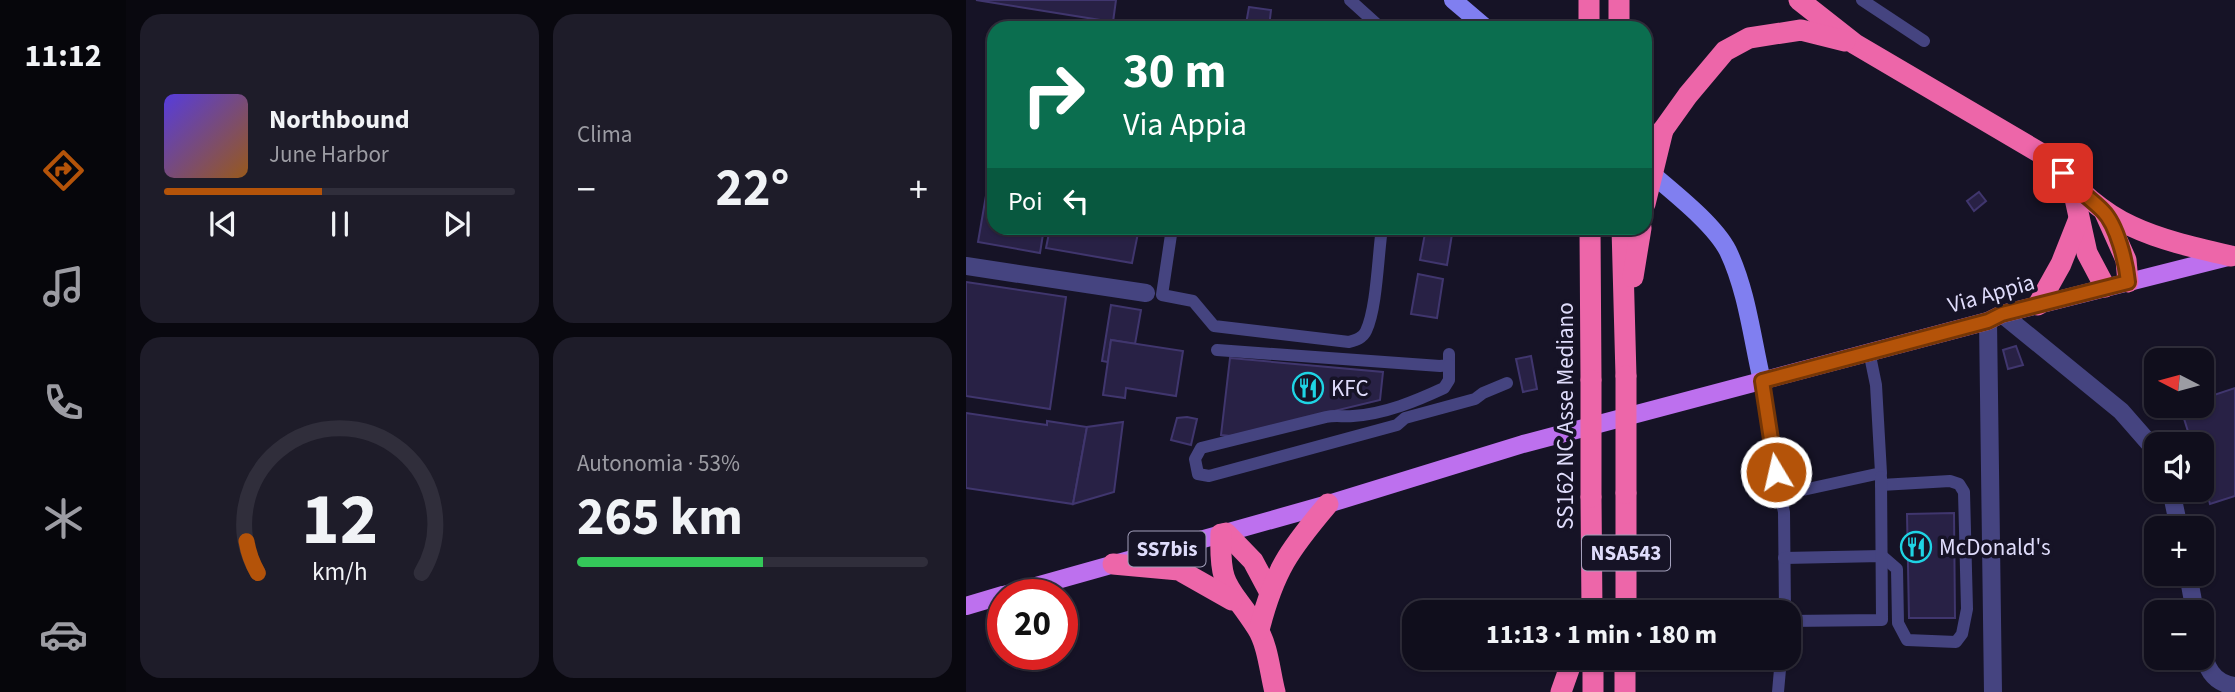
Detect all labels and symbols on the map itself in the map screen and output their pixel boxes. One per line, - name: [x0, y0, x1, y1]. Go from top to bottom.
- pin: [2033, 143, 2093, 203]
- street label: Via Appia: [1944, 265, 2038, 322]
- street label: SS162 NC Asse Mediano: [1549, 302, 1582, 530]
- north arrow: [2144, 348, 2214, 418]
- restaurant icon: KFC: [1291, 371, 1325, 405]
- place label: KFC: [1331, 372, 1369, 405]
- position arrow: [1739, 435, 1813, 509]
- restaurant icon: McDonald's: [1899, 530, 1933, 564]
- place label: McDonald's: [1939, 531, 2051, 564]
- road number: SS7bis: [1128, 532, 1206, 566]
- road number: NSA543: [1582, 536, 1670, 570]
- speed limit sign: 20: [987, 579, 1078, 670]

